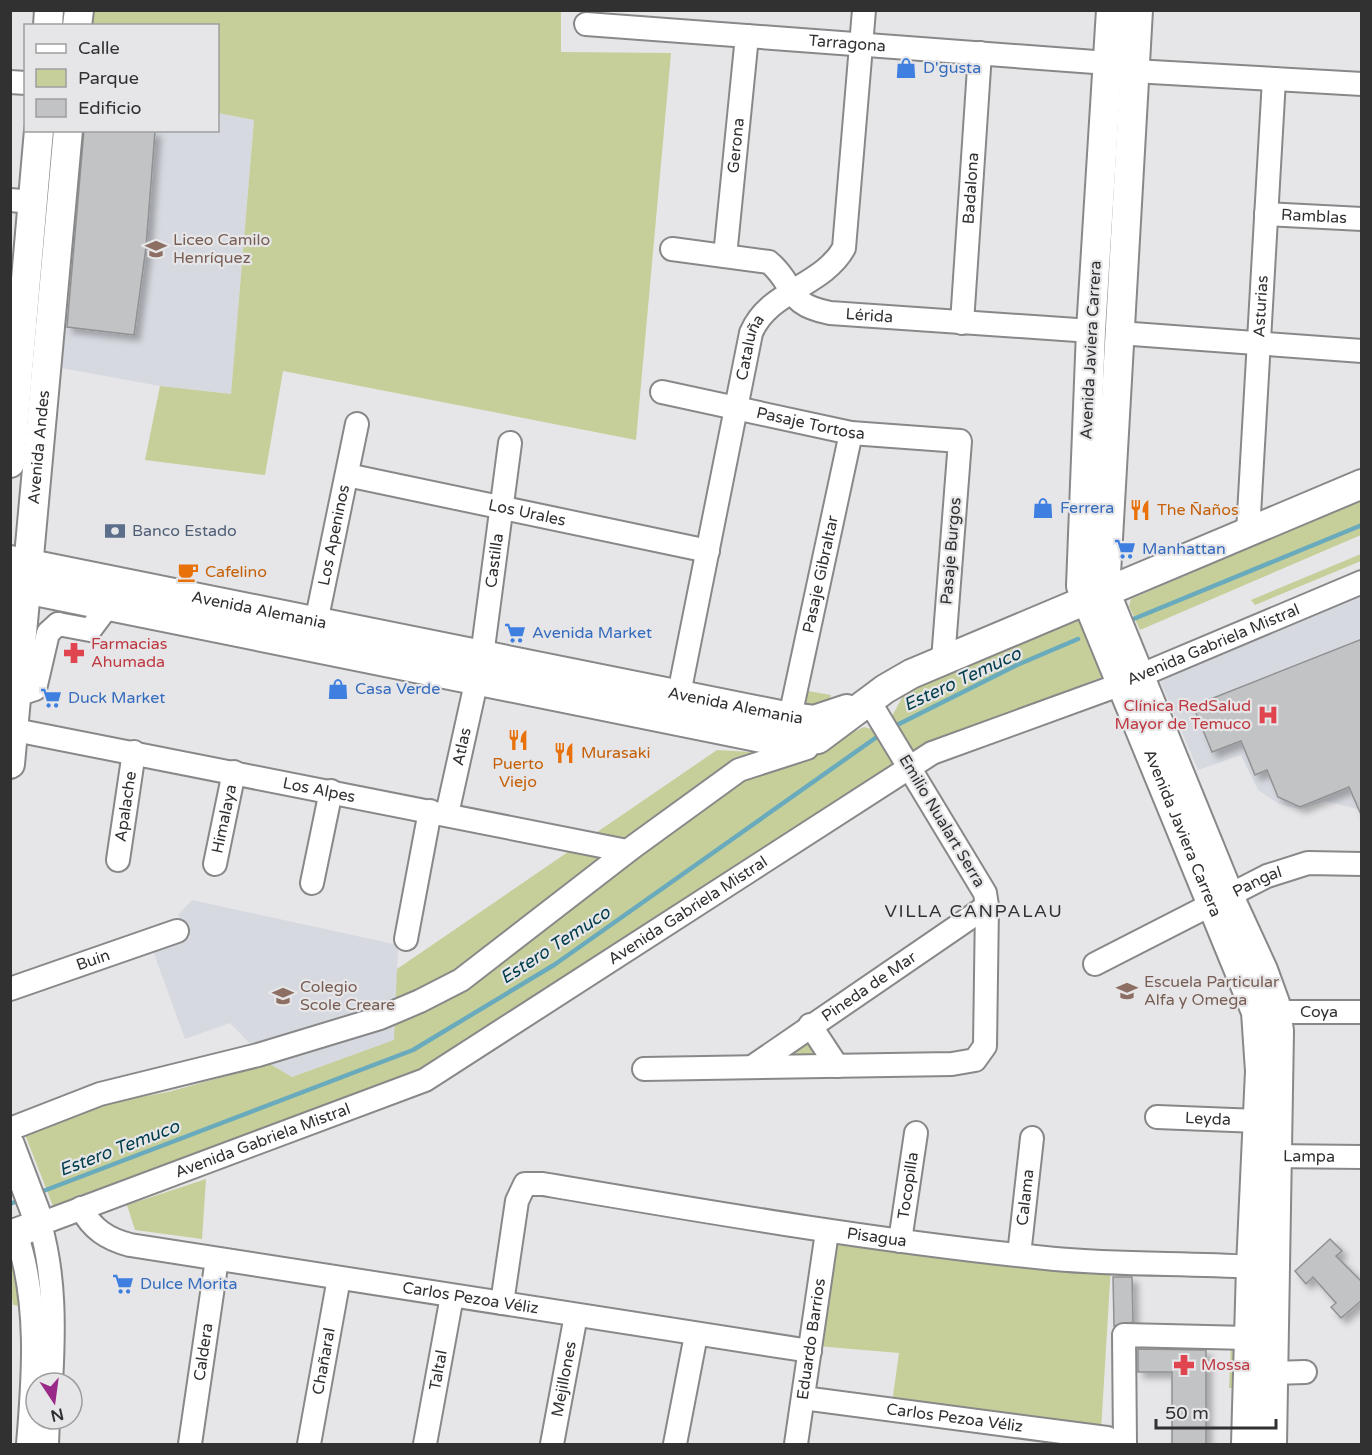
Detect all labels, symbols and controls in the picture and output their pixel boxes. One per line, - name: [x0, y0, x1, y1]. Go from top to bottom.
- legend: [24, 24, 219, 132]
- street label: Tarragona: [808, 31, 887, 56]
- text: Calle: [78, 37, 120, 59]
- shop icon: D'gusta: [894, 56, 918, 80]
- place label: D'gusta: [923, 58, 981, 78]
- text: Parque: [78, 67, 139, 89]
- text: Edificio: [78, 97, 142, 119]
- street label: Gerona: [723, 117, 749, 174]
- street label: Badalona: [959, 152, 983, 225]
- street label: Ramblas: [1281, 205, 1347, 228]
- place label: Liceo Camilo Henríquez: [173, 230, 270, 268]
- school or university icon: Liceo Camilo Henríquez: [144, 237, 168, 261]
- street label: Avenida Javiera Carrera: [1076, 260, 1106, 440]
- street label: Asturias: [1249, 275, 1273, 338]
- street label: Lérida: [845, 304, 894, 327]
- street label: Cataluña: [732, 311, 769, 382]
- street label: Avenida Andes: [24, 390, 54, 505]
- street label: Pasaje Tortosa: [754, 403, 865, 444]
- street label: Los Apeninos: [314, 483, 354, 587]
- street label: Los Urales: [487, 495, 568, 531]
- shop icon: Ferrera: [1031, 496, 1055, 520]
- street label: Pasaje Burgos: [936, 497, 966, 605]
- place label: Ferrera: [1060, 498, 1114, 518]
- restaurant icon: The Ñaños: [1128, 498, 1152, 522]
- place label: The Ñaños: [1157, 500, 1239, 520]
- street label: Pasaje Gibraltar: [798, 513, 843, 635]
- bank icon: Banco Estado: [103, 519, 127, 543]
- place label: Banco Estado: [132, 521, 237, 541]
- street label: Castilla: [481, 532, 508, 589]
- supermarket icon: Manhattan: [1113, 537, 1137, 561]
- place label: Manhattan: [1142, 539, 1226, 559]
- cafe icon: Cafelino: [176, 560, 200, 584]
- place label: Cafelino: [205, 562, 267, 582]
- street label: Avenida Alemania: [190, 587, 328, 633]
- street label: Avenida Gabriela Mistral: [1124, 599, 1303, 690]
- supermarket icon: Avenida Market: [503, 621, 527, 645]
- place label: Avenida Market: [532, 623, 652, 643]
- place label: Farmacias Ahumada: [91, 634, 168, 672]
- pharmacy icon: Farmacias Ahumada: [62, 641, 86, 665]
- water label: Estero Temuco: [900, 642, 1025, 716]
- shop icon: Casa Verde: [326, 677, 350, 701]
- place label: Casa Verde: [355, 679, 440, 699]
- street label: Avenida Alemania: [666, 683, 804, 729]
- supermarket icon: Duck Market: [39, 686, 63, 710]
- place label: Duck Market: [68, 688, 165, 708]
- place label: Clínica RedSalud Mayor de Temuco: [1115, 696, 1251, 734]
- hospital icon: Clínica RedSalud Mayor de Temuco: [1256, 703, 1280, 727]
- street label: Atlas: [448, 726, 476, 768]
- restaurant icon: Puerto Viejo: [506, 728, 530, 752]
- restaurant icon: Murasaki: [552, 741, 576, 765]
- place label: Murasaki: [581, 743, 651, 763]
- street label: Avenida Javiera Carrera: [1139, 746, 1226, 920]
- street label: Emilio Nualart Serra: [894, 751, 990, 891]
- place label: Puerto Viejo: [492, 754, 544, 792]
- street label: Apalache: [111, 770, 141, 843]
- street label: Los Alpes: [281, 773, 357, 807]
- street label: Himalaya: [207, 783, 241, 855]
- street label: Avenida Gabriela Mistral: [604, 852, 771, 969]
- street label: Pangal: [1229, 862, 1284, 902]
- district label: VILLA CANPALAU: [885, 900, 1063, 922]
- water label: Estero Temuco: [496, 901, 615, 989]
- street label: Buin: [74, 945, 113, 975]
- street label: Pineda de Mar: [818, 947, 921, 1026]
- place label: Escuela Particular Alfa y Omega: [1144, 972, 1280, 1010]
- place label: Colegio Scole Creare: [300, 977, 395, 1015]
- school or university icon: Escuela Particular Alfa y Omega: [1115, 979, 1139, 1003]
- school or university icon: Colegio Scole Creare: [271, 984, 295, 1008]
- street label: Coya: [1300, 1002, 1338, 1022]
- street label: Avenida Gabriela Mistral: [172, 1099, 353, 1183]
- street label: Leyda: [1185, 1108, 1231, 1130]
- water label: Estero Temuco: [56, 1115, 183, 1181]
- street label: Lampa: [1283, 1146, 1335, 1167]
- street label: Tocopilla: [893, 1151, 923, 1221]
- street label: Calama: [1012, 1168, 1038, 1227]
- street label: Pisagua: [846, 1223, 908, 1251]
- supermarket icon: Dulce Morita: [111, 1272, 135, 1296]
- place label: Dulce Morita: [140, 1274, 237, 1294]
- street label: Eduardo Barrios: [793, 1277, 830, 1401]
- street label: Carlos Pezoa Véliz: [401, 1278, 540, 1319]
- street label: Caldera: [189, 1322, 218, 1382]
- street label: Chañaral: [308, 1326, 340, 1396]
- street label: Mejillones: [547, 1340, 581, 1419]
- street label: Taltal: [425, 1348, 452, 1392]
- pharmacy icon: Mossa: [1172, 1353, 1196, 1377]
- place label: Mossa: [1201, 1355, 1250, 1375]
- north arrow: [24, 1371, 84, 1431]
- scale bar: [1156, 1392, 1276, 1430]
- street label: Carlos Pezoa Véliz: [885, 1399, 1024, 1437]
- text: 50 m: [1165, 1402, 1209, 1424]
- text: N: [49, 1403, 66, 1426]

